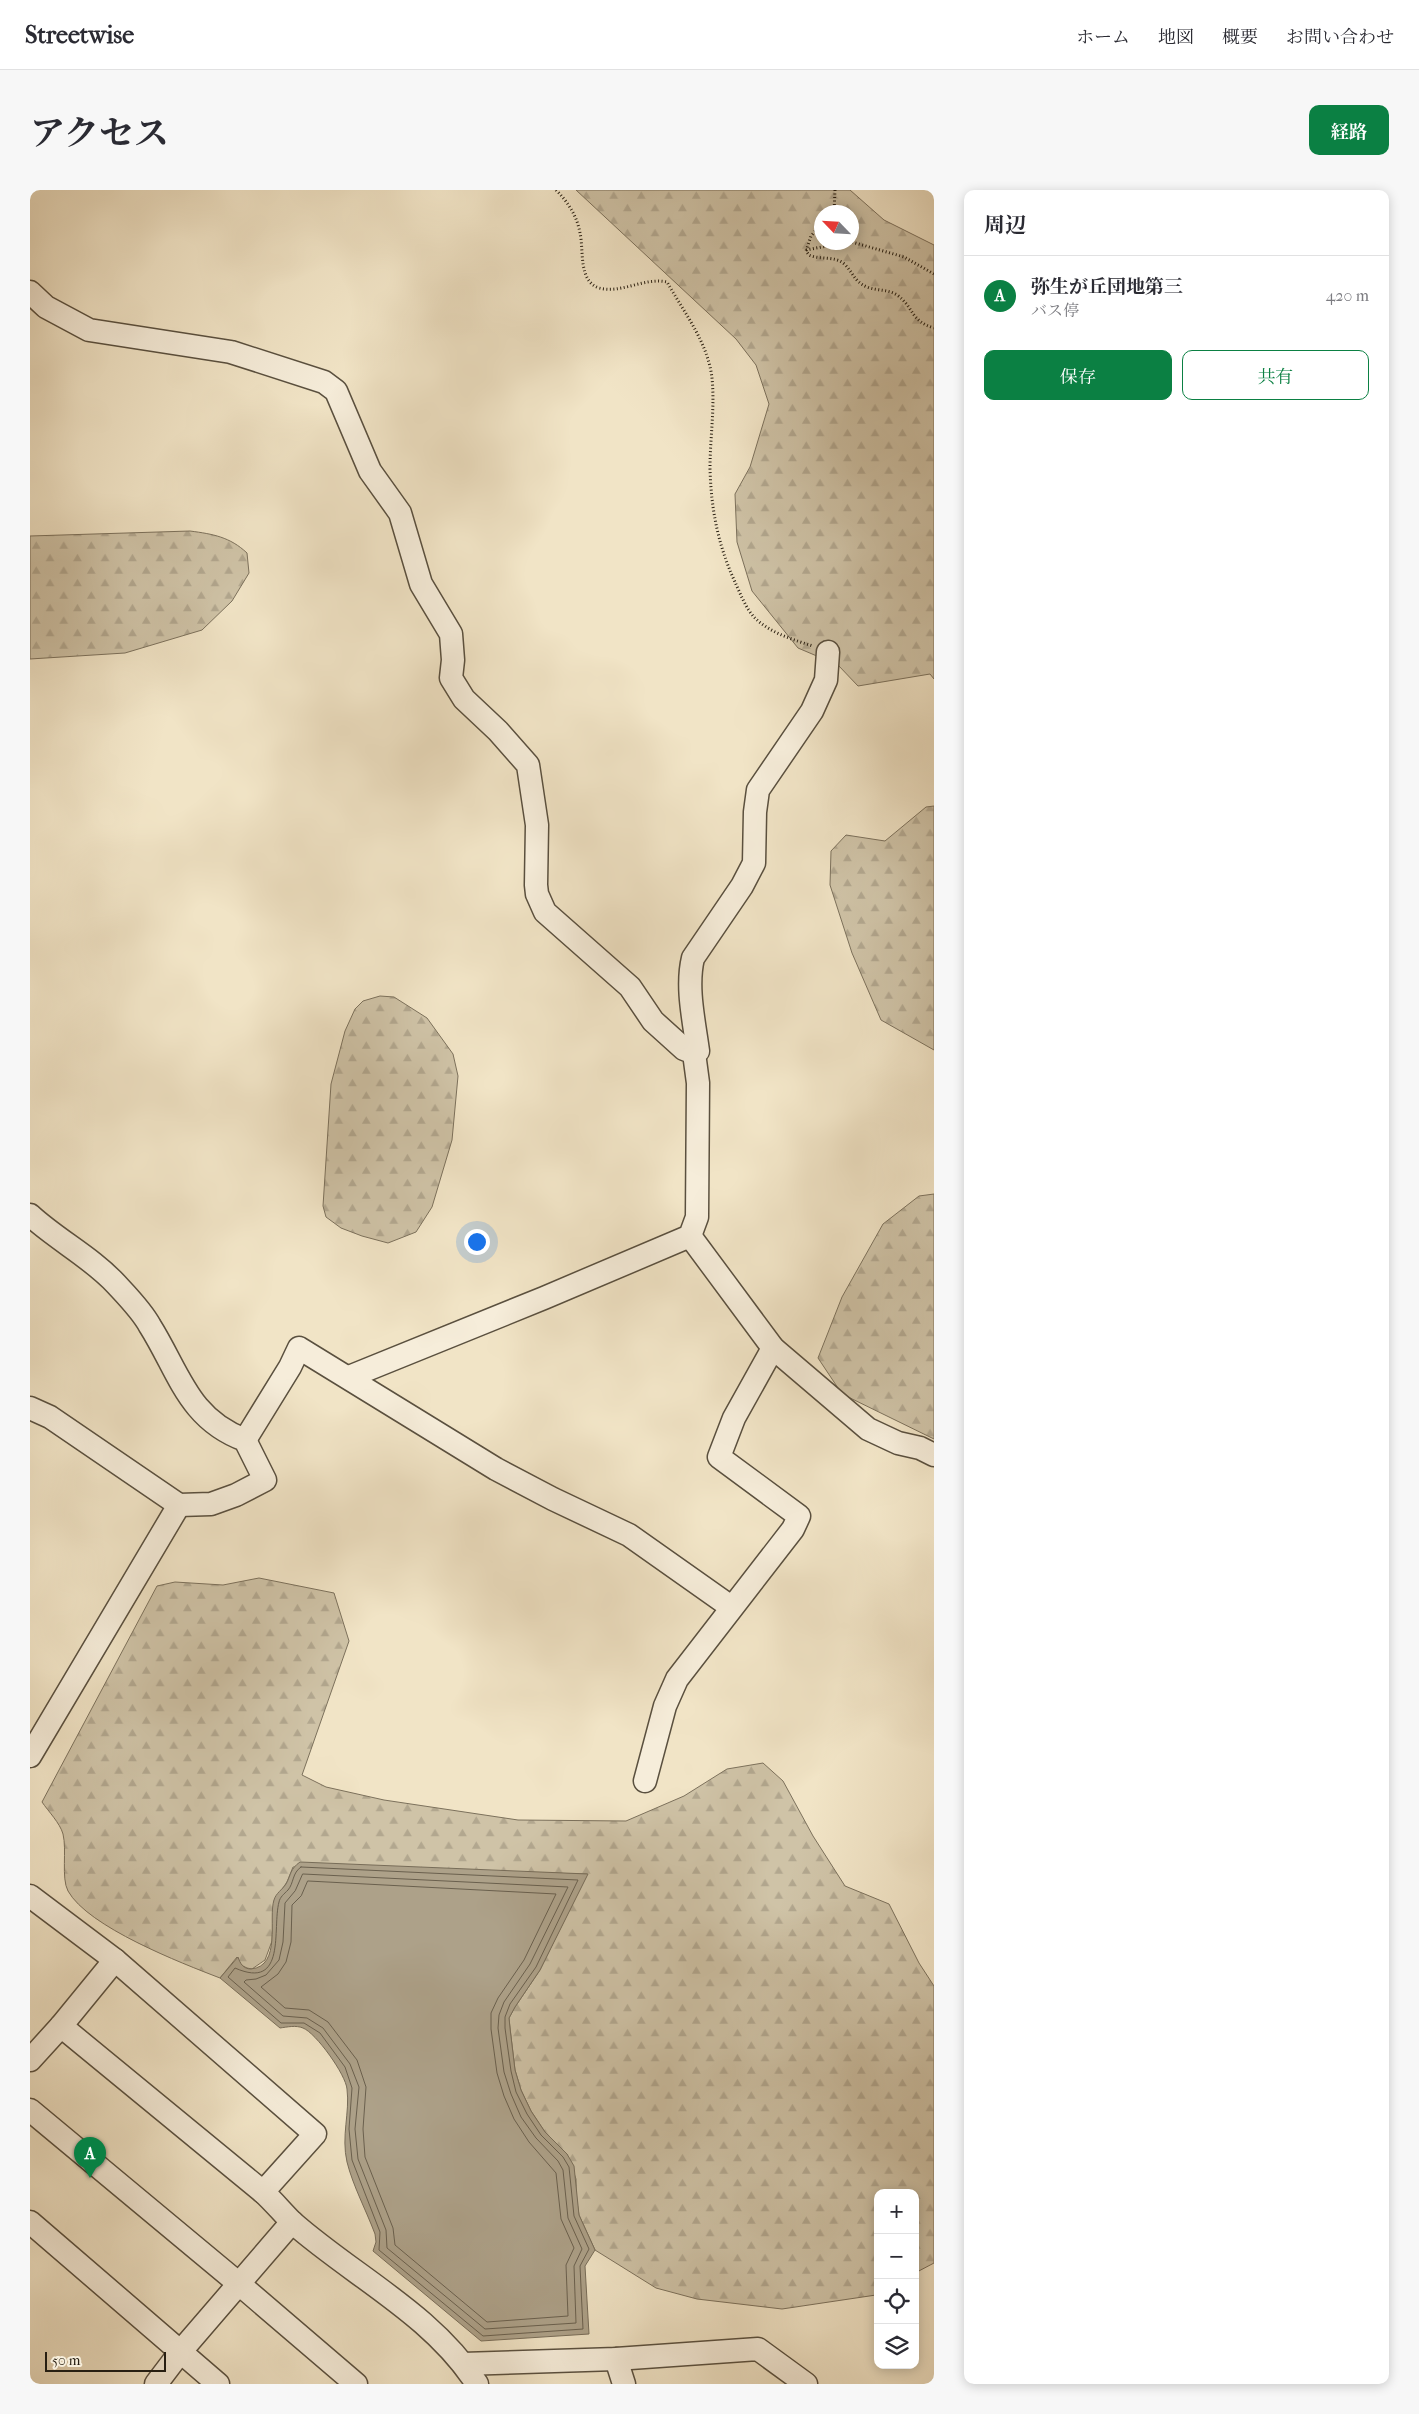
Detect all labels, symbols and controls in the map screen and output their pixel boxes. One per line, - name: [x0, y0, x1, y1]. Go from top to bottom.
- text: Streetwise: [25, 21, 134, 49]
- text: ホーム: [1076, 27, 1130, 48]
- text: 地図: [1158, 27, 1194, 48]
- text: 概要: [1222, 27, 1258, 48]
- text: お問い合わせ: [1286, 27, 1394, 48]
- button: 経路: [1309, 105, 1389, 155]
- text: アクセス: [30, 113, 169, 154]
- north arrow: [814, 205, 859, 250]
- text: 周辺: [984, 213, 1026, 237]
- text: 弥生が丘団地第三: [1031, 276, 1183, 298]
- text: A: [995, 286, 1005, 305]
- text: 420 m: [1326, 286, 1369, 305]
- text: バス停: [1031, 301, 1079, 320]
- button: 保存: [984, 350, 1172, 400]
- button: 共有: [1182, 350, 1369, 400]
- your location: [464, 1229, 490, 1255]
- pin: A: [74, 2137, 106, 2178]
- map controls: [874, 2189, 919, 2369]
- button: +: [874, 2189, 919, 2234]
- button: −: [874, 2234, 919, 2279]
- button: locate: [874, 2279, 919, 2324]
- button: layers: [874, 2324, 919, 2369]
- scale bar: [45, 2349, 166, 2372]
- text: 50 m: [52, 2352, 80, 2369]

